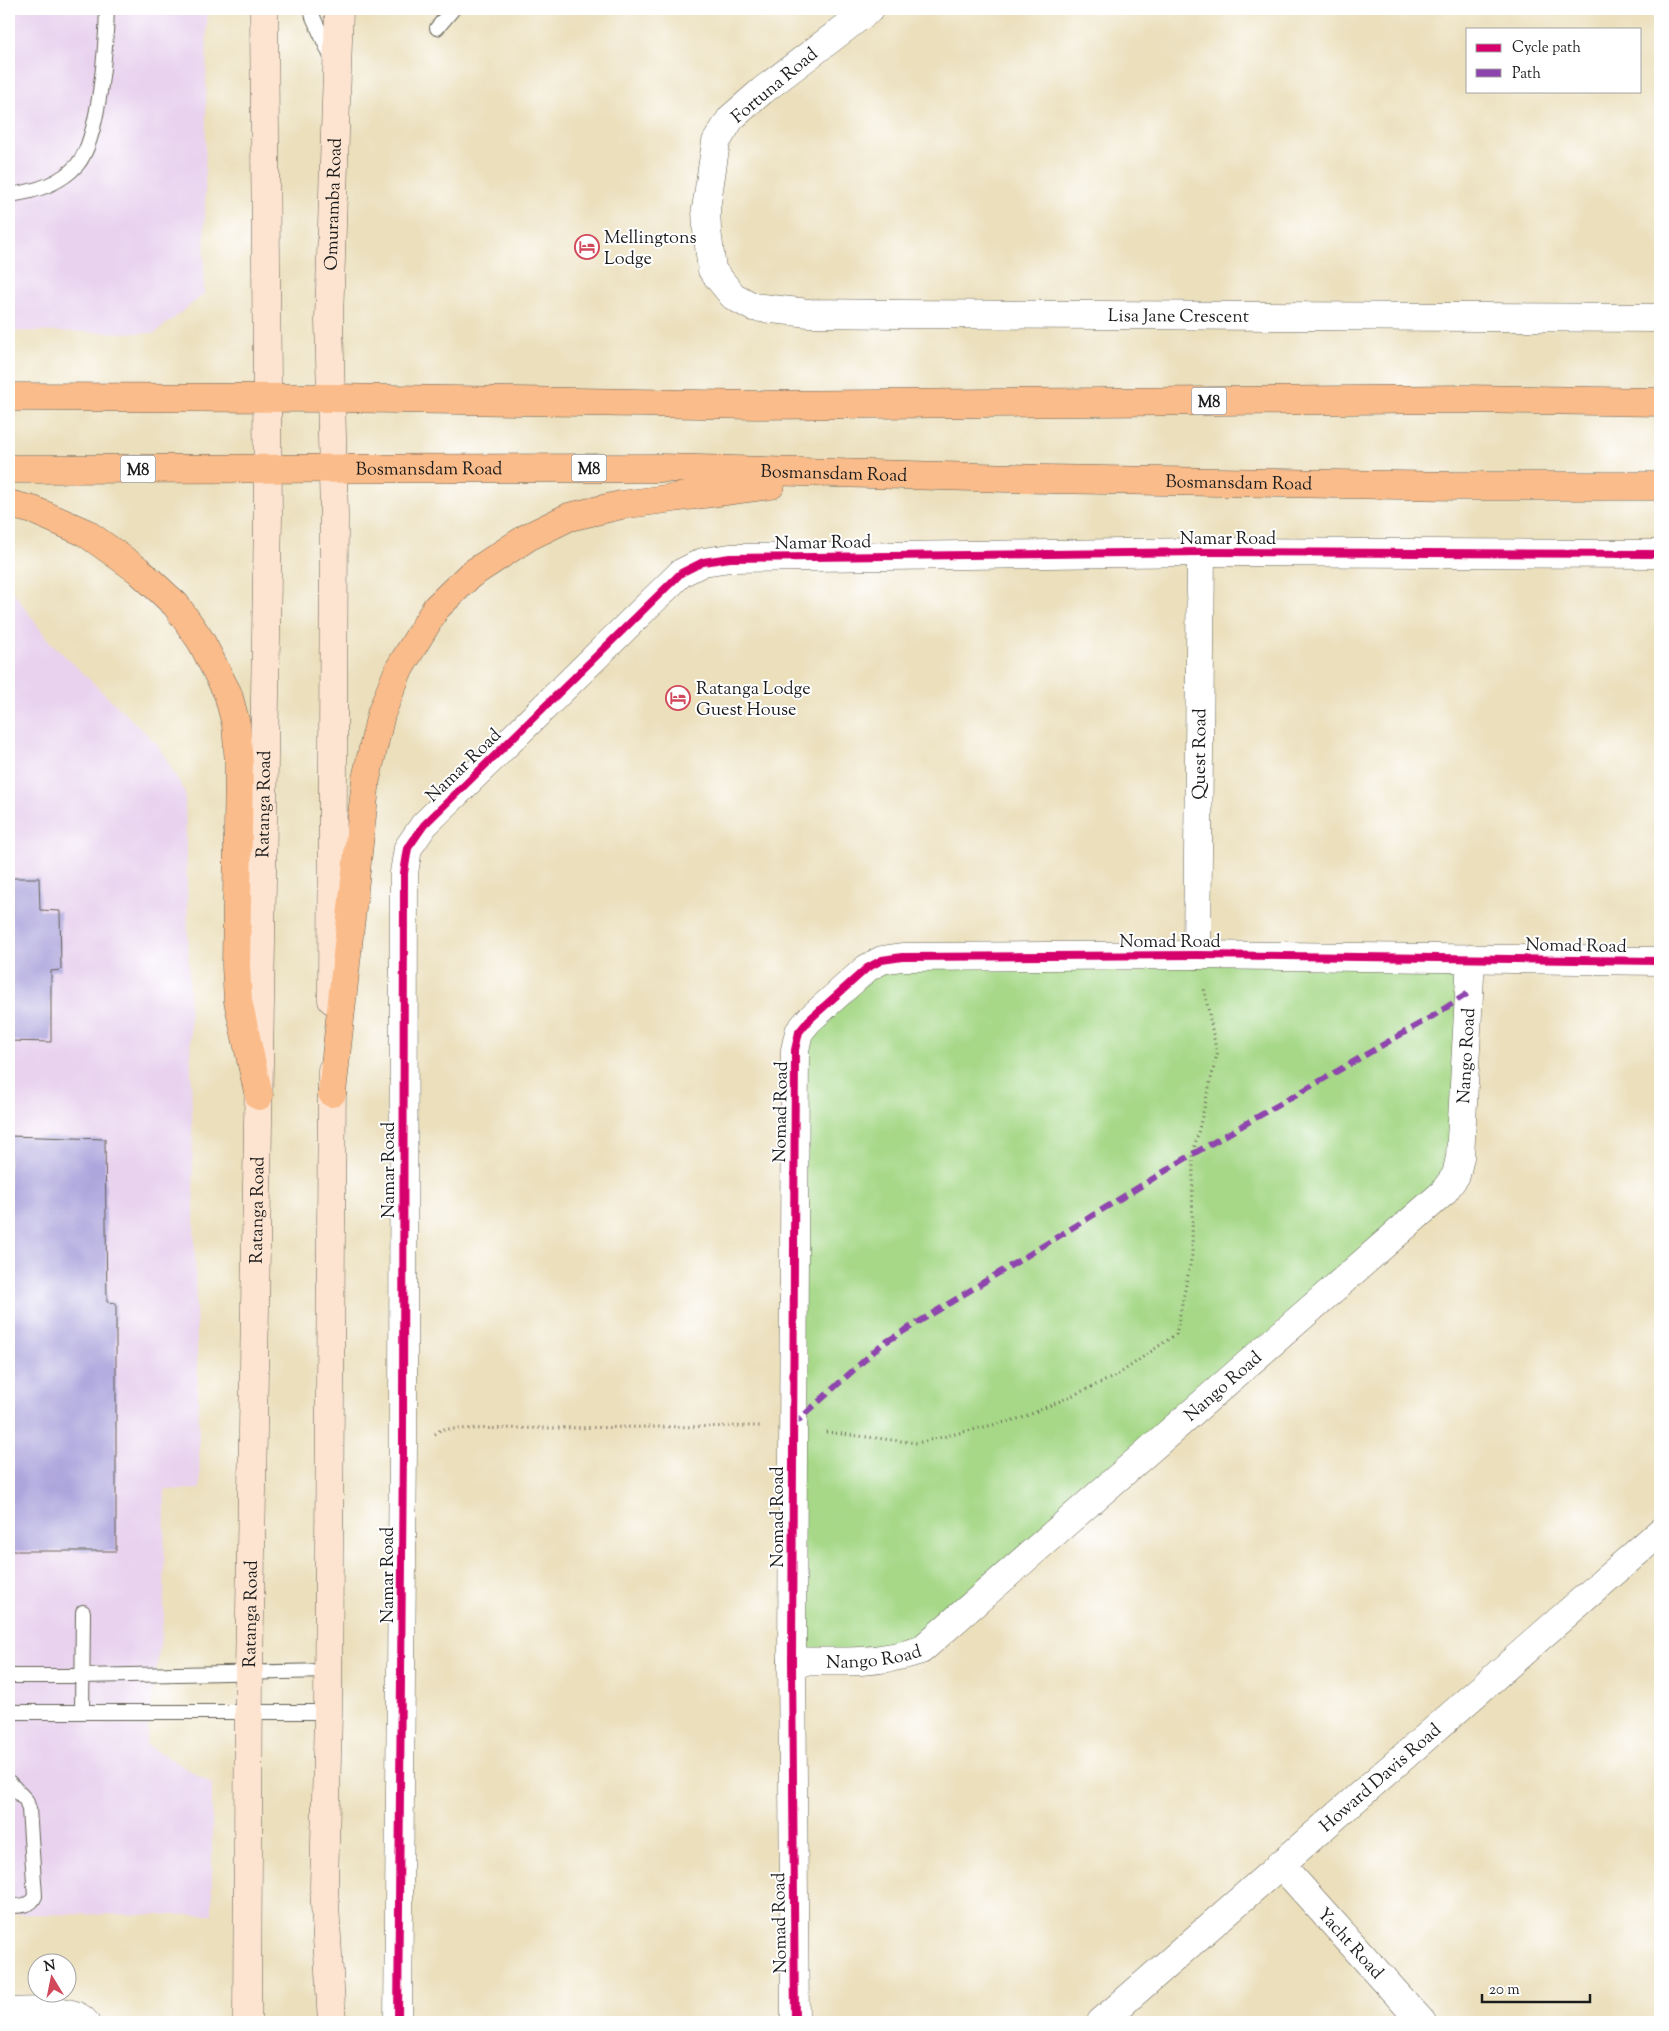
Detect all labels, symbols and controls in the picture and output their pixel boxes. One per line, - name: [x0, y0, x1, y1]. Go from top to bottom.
- legend: [1466, 28, 1642, 92]
- text: Cycle path: [1512, 38, 1581, 59]
- street label: Fortuna Road: [726, 42, 824, 131]
- text: Path: [1512, 64, 1541, 85]
- street label: Omuramba Road: [320, 137, 350, 271]
- place label: Mellingtons Lodge: [604, 226, 697, 273]
- hotel icon: Mellingtons Lodge: [574, 234, 600, 260]
- street label: Lisa Jane Crescent: [1108, 304, 1249, 331]
- road number: M8: [1192, 388, 1226, 414]
- road number: M8: [572, 454, 606, 482]
- road number: M8: [120, 456, 156, 482]
- street label: Bosmansdam Road: [356, 457, 502, 483]
- street label: Bosmansdam Road: [760, 460, 908, 490]
- street label: Bosmansdam Road: [1165, 470, 1312, 499]
- street label: Namar Road: [1180, 527, 1276, 553]
- street label: Namar Road: [775, 530, 872, 558]
- place label: Ratanga Lodge Guest House: [696, 677, 811, 724]
- hotel icon: Ratanga Lodge Guest House: [665, 685, 691, 711]
- street label: Quest Road: [1188, 708, 1214, 800]
- street label: Namar Road: [421, 724, 508, 809]
- street label: Ratanga Road: [251, 750, 279, 858]
- street label: Nomad Road: [1119, 930, 1221, 956]
- street label: Nomad Road: [1525, 933, 1627, 961]
- street label: Nango Road: [1452, 1007, 1483, 1104]
- street label: Nomad Road: [768, 1061, 796, 1163]
- street label: Namar Road: [377, 1122, 403, 1218]
- street label: Ratanga Road: [245, 1156, 272, 1264]
- street label: Nango Road: [1179, 1346, 1269, 1429]
- street label: Nomad Road: [766, 1466, 792, 1568]
- street label: Namar Road: [376, 1527, 402, 1623]
- street label: Ratanga Road: [238, 1560, 266, 1668]
- street label: Nango Road: [826, 1640, 925, 1677]
- street label: Howard Davis Road: [1315, 1718, 1448, 1840]
- street label: Nomad Road: [767, 1872, 795, 1974]
- street label: Yacht Road: [1310, 1903, 1389, 1986]
- north arrow: [28, 1954, 78, 2004]
- text: N: [43, 1956, 57, 1978]
- scale bar: [1482, 1971, 1589, 2003]
- text: 20 m: [1489, 1980, 1520, 2001]

